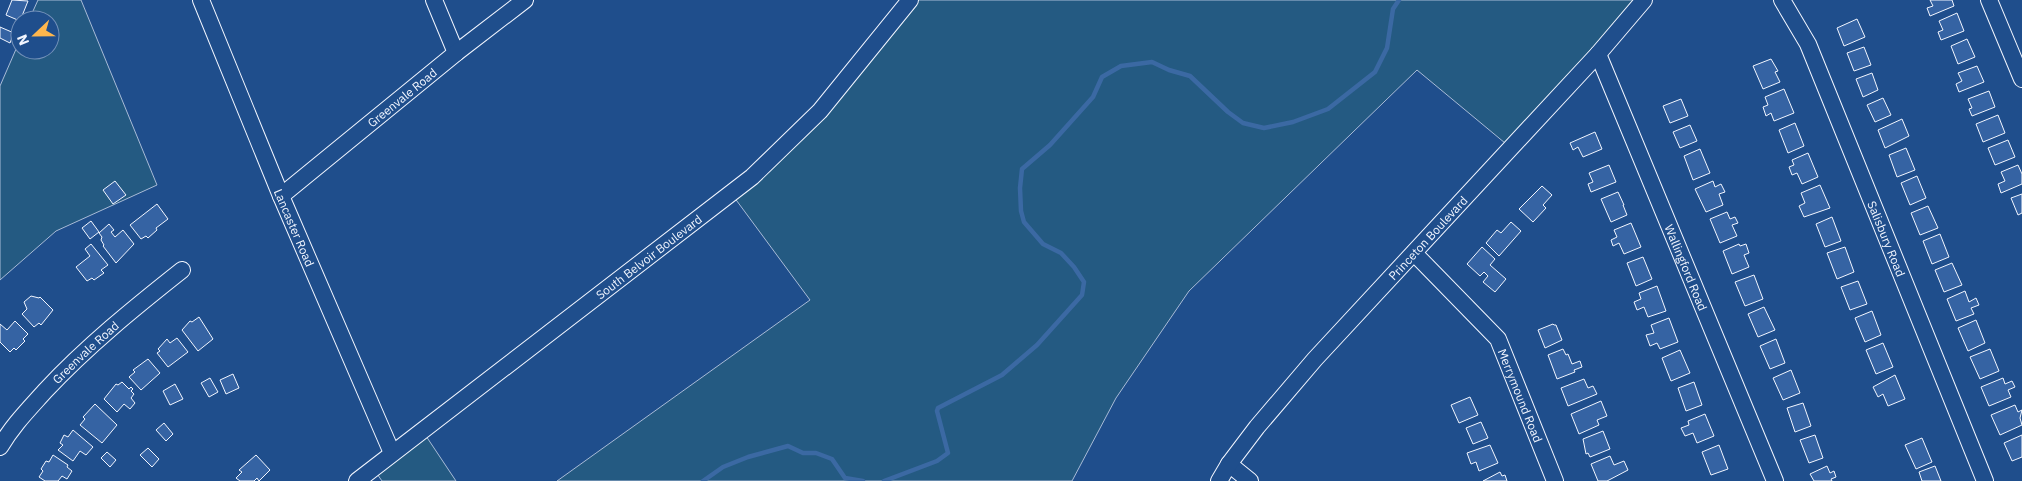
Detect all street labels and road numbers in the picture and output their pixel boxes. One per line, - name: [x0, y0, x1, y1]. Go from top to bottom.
- street label: Greenvale Road: [364, 65, 440, 130]
- street label: Lancaster Road: [271, 186, 318, 269]
- street label: Princeton Boulevard: [1385, 193, 1470, 283]
- street label: Salisbury Road: [1865, 198, 1909, 279]
- street label: South Belvoir Boulevard: [593, 211, 705, 302]
- street label: Wallingford Road: [1662, 222, 1711, 313]
- street label: Greenvale Road: [49, 318, 122, 386]
- street label: Merrymound Road: [1495, 346, 1546, 444]

